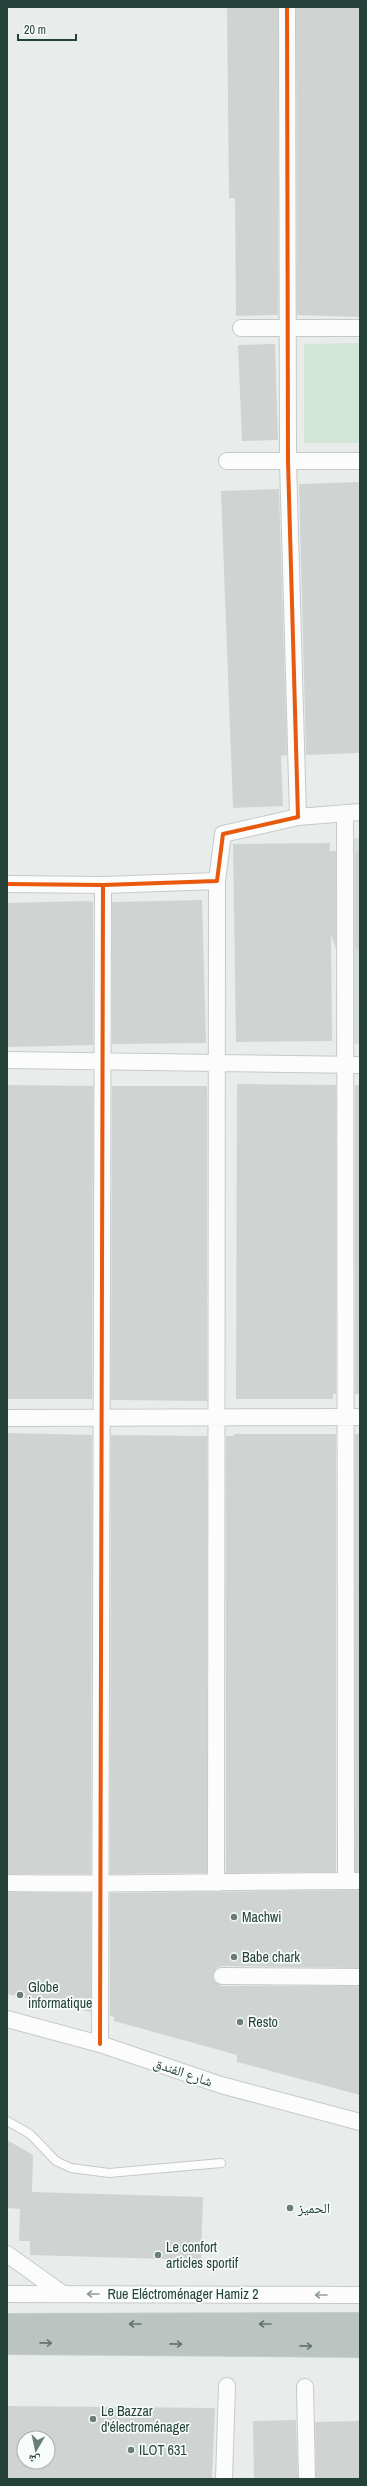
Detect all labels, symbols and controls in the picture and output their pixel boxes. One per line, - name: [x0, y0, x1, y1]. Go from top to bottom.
- scale bar: [18, 16, 76, 42]
- text: 20 m: [24, 22, 46, 38]
- place label: Machwi: [242, 1908, 282, 1926]
- marker: Machwi: [229, 1912, 239, 1922]
- place label: Babe chark: [242, 1948, 300, 1966]
- marker: Babe chark: [229, 1952, 239, 1962]
- place label: Globe informatique: [28, 1978, 92, 2012]
- marker: Globe informatique: [15, 1990, 25, 2000]
- place label: Resto: [248, 2013, 278, 2031]
- marker: Resto: [235, 2017, 245, 2027]
- street label: شارع الفندق: [151, 2054, 215, 2091]
- place label: الحميز: [297, 2199, 330, 2217]
- marker: الحميز: [285, 2203, 295, 2213]
- place label: Le confort articles sportif: [166, 2238, 239, 2272]
- marker: Le confort articles sportif: [153, 2250, 163, 2260]
- street label: Rue Eléctroménager Hamiz 2: [107, 2285, 259, 2303]
- one-way arrow: [87, 2290, 100, 2298]
- one-way arrow: [315, 2291, 328, 2299]
- one-way arrow: [129, 2320, 142, 2328]
- one-way arrow: [259, 2320, 272, 2328]
- one-way arrow: [39, 2339, 52, 2347]
- one-way arrow: [169, 2340, 182, 2348]
- one-way arrow: [299, 2342, 312, 2349]
- place label: Le Bazzar d'électroménager: [101, 2402, 190, 2436]
- marker: Le Bazzar d'électroménager: [88, 2414, 98, 2424]
- north arrow: [16, 2430, 56, 2470]
- place label: ILOT 631: [139, 2441, 187, 2459]
- marker: ILOT 631: [126, 2445, 136, 2455]
- text: ش: [27, 2451, 41, 2468]

